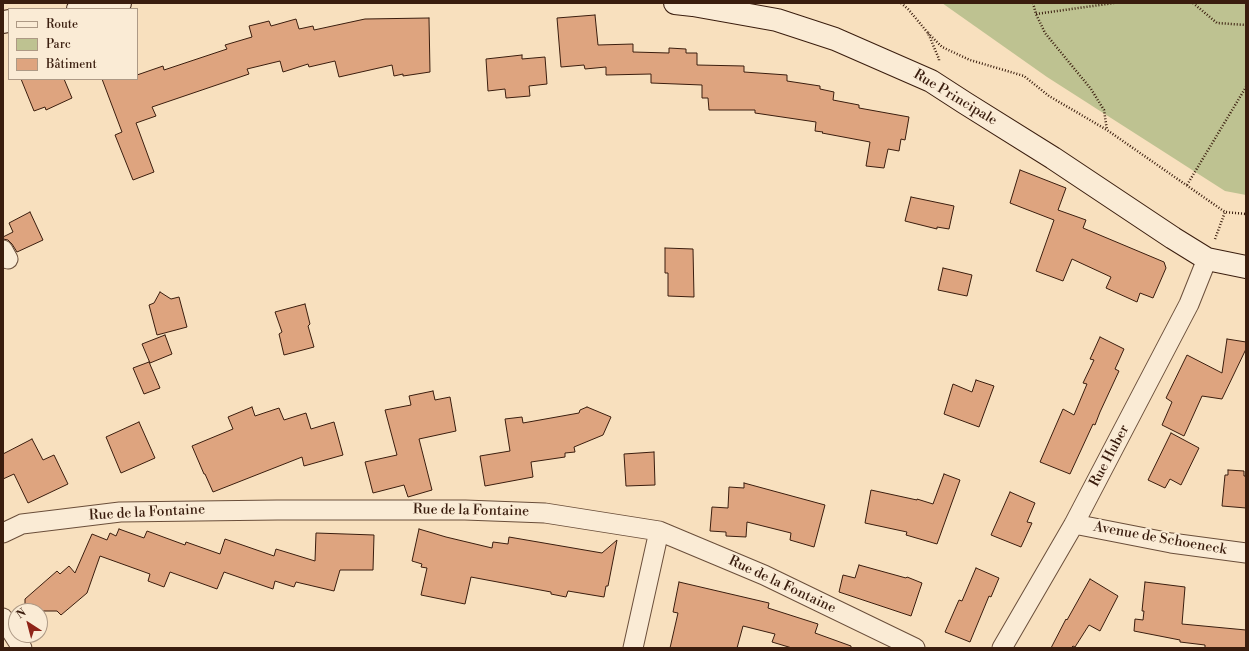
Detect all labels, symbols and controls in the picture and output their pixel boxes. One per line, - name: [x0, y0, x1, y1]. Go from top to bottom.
- legend: [8, 8, 138, 80]
- text: Route: [46, 17, 78, 32]
- text: Parc: [46, 37, 71, 52]
- text: Bâtiment: [46, 57, 97, 72]
- street label: Rue Principale: [910, 66, 1000, 130]
- street label: Rue Huber: [1087, 422, 1133, 490]
- street label: Rue de la Fontaine: [88, 502, 206, 524]
- street label: Rue de la Fontaine: [413, 502, 529, 520]
- street label: Avenue de Schoeneck: [1092, 519, 1228, 559]
- street label: Rue de la Fontaine: [726, 553, 838, 617]
- north arrow: [8, 603, 48, 643]
- text: N: [14, 606, 29, 622]

